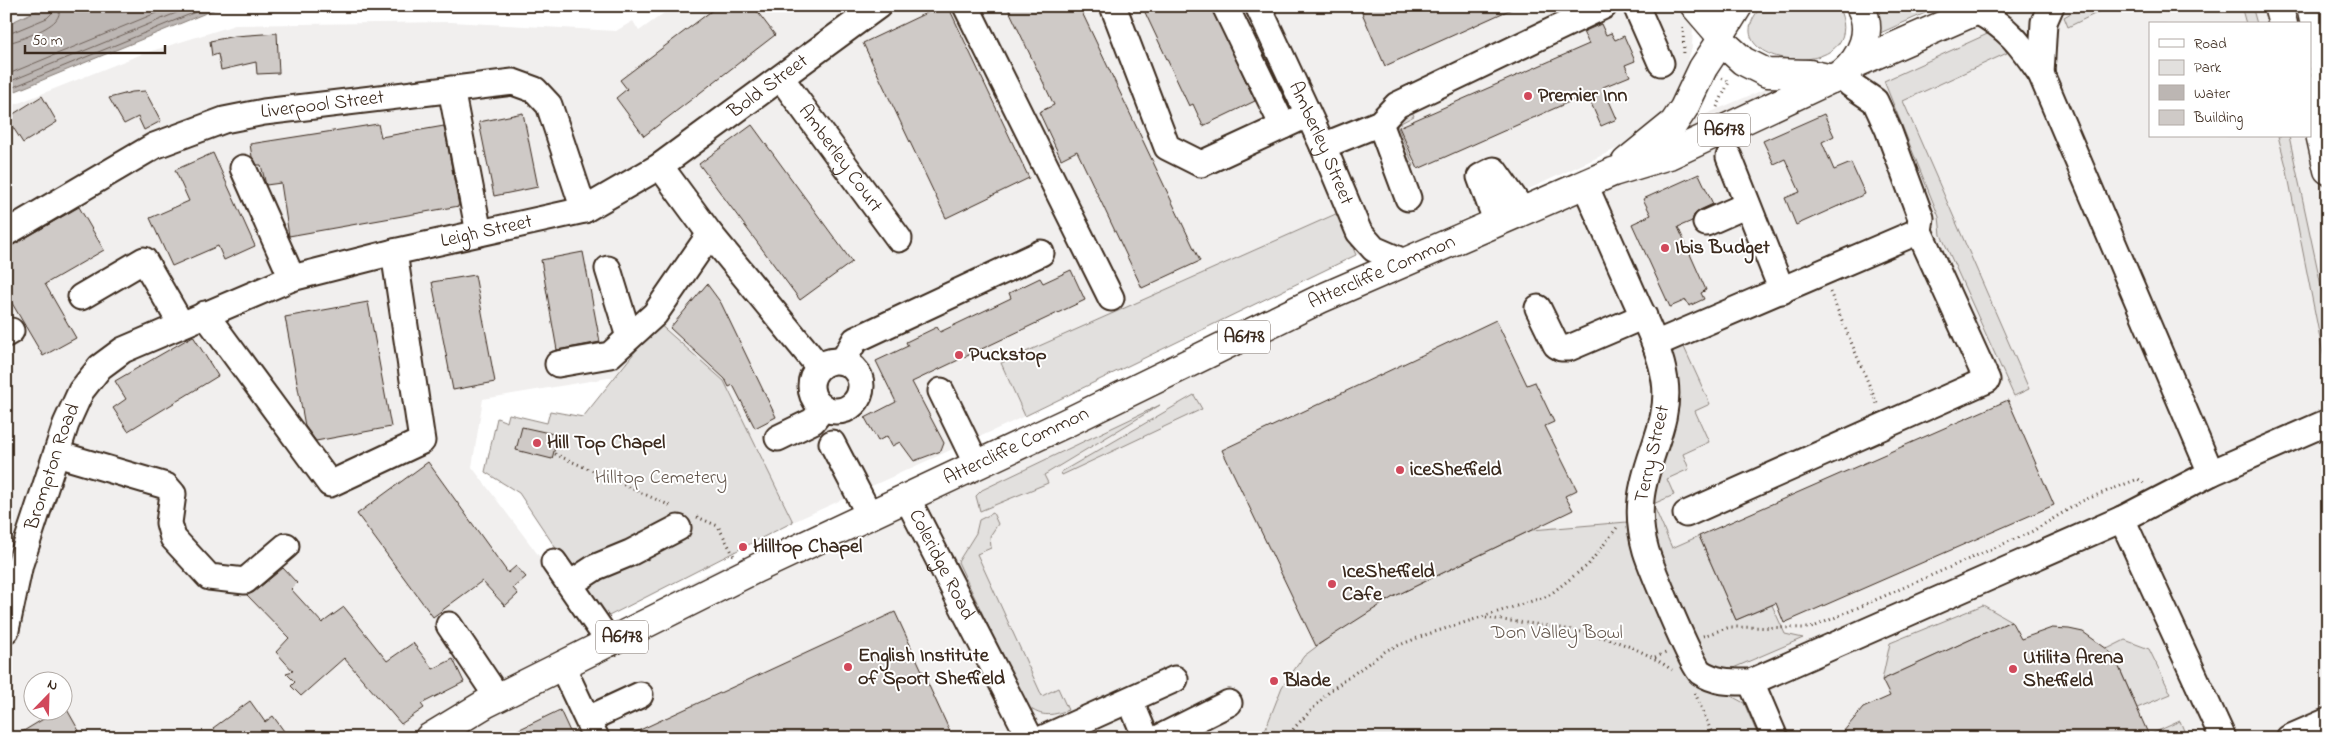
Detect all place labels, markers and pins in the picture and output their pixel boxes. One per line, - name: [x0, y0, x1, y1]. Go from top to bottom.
- place label: Premier Inn: [1538, 82, 1627, 111]
- marker: Premier Inn: [1522, 90, 1534, 102]
- place label: Ibis Budget: [1675, 234, 1770, 264]
- marker: Ibis Budget: [1659, 242, 1671, 254]
- place label: Puckstop: [969, 341, 1047, 370]
- marker: Puckstop: [953, 349, 965, 361]
- place label: Hill Top Chapel: [547, 429, 665, 458]
- marker: Hill Top Chapel: [531, 437, 543, 449]
- place label: iceSheffield: [1410, 456, 1502, 485]
- marker: iceSheffield: [1394, 464, 1406, 476]
- place label: Hilltop Chapel: [753, 533, 862, 562]
- marker: Hilltop Chapel: [737, 541, 749, 553]
- place label: IceSheffield Cafe: [1342, 558, 1436, 610]
- marker: IceSheffield Cafe: [1326, 578, 1338, 590]
- place label: English Institute of Sport Sheffield: [858, 642, 1006, 694]
- place label: Utilita Arena Sheffield: [2023, 644, 2124, 696]
- marker: English Institute of Sport Sheffield: [842, 661, 854, 673]
- marker: Utilita Arena Sheffield: [2007, 663, 2019, 675]
- place label: Blade: [1283, 667, 1332, 696]
- marker: Blade: [1268, 675, 1280, 687]

